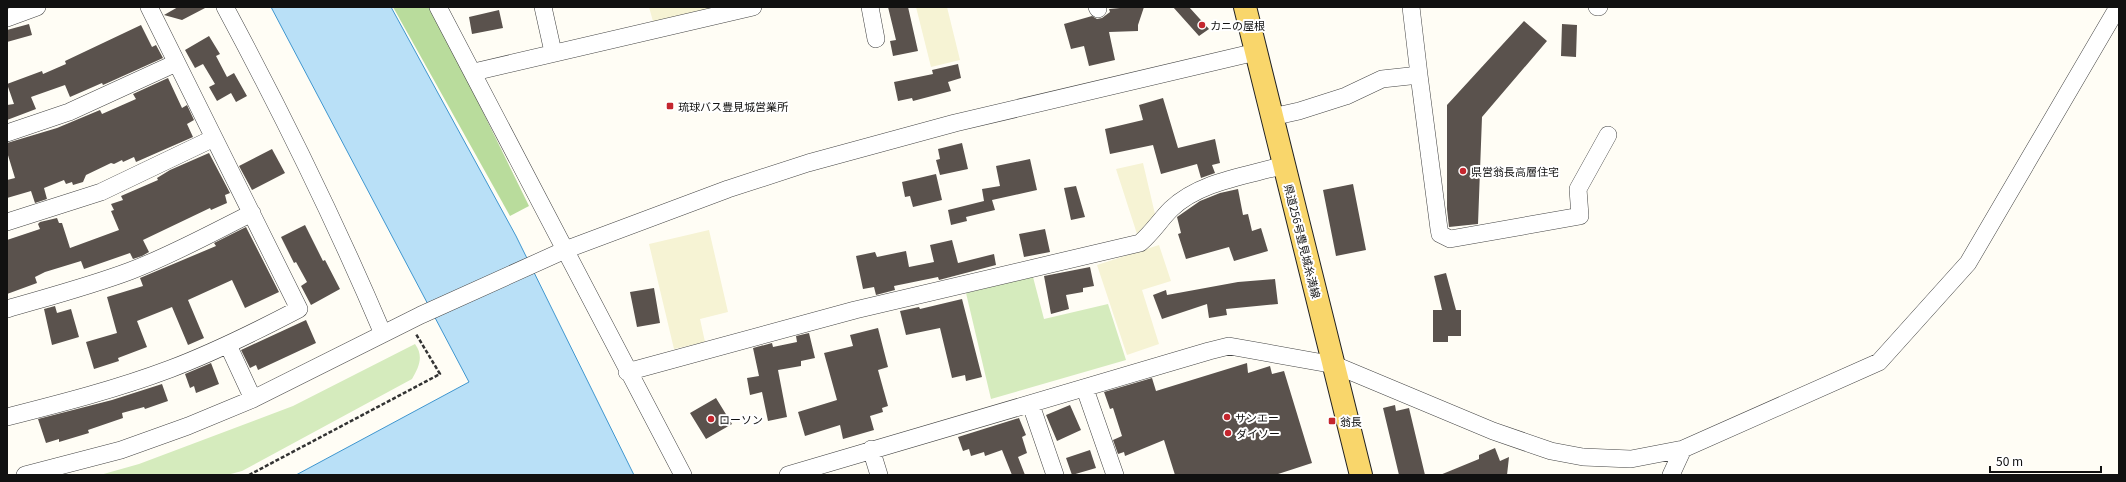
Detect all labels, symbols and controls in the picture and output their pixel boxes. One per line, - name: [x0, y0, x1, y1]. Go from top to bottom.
- place label: カニの屋根: [1210, 17, 1265, 33]
- marker: カニの屋根: [1197, 20, 1207, 30]
- place label: 琉球バス豊見城営業所: [678, 98, 789, 114]
- marker: 琉球バス豊見城営業所: [665, 101, 675, 111]
- place label: 県営翁長高層住宅: [1471, 163, 1559, 179]
- marker: 県営翁長高層住宅: [1458, 166, 1468, 176]
- street label: 県道256号豊見城糸満線: [1281, 182, 1325, 300]
- place label: サンエー: [1235, 409, 1279, 425]
- place label: ローソン: [719, 411, 763, 427]
- marker: サンエー: [1222, 412, 1232, 422]
- place label: 翁長: [1340, 413, 1362, 429]
- marker: ローソン: [706, 414, 716, 424]
- marker: 翁長: [1327, 416, 1337, 426]
- place label: ダイソー: [1236, 425, 1280, 441]
- marker: ダイソー: [1223, 428, 1233, 438]
- scale bar: [1990, 448, 2101, 474]
- text: 50 m: [1996, 452, 2023, 469]

